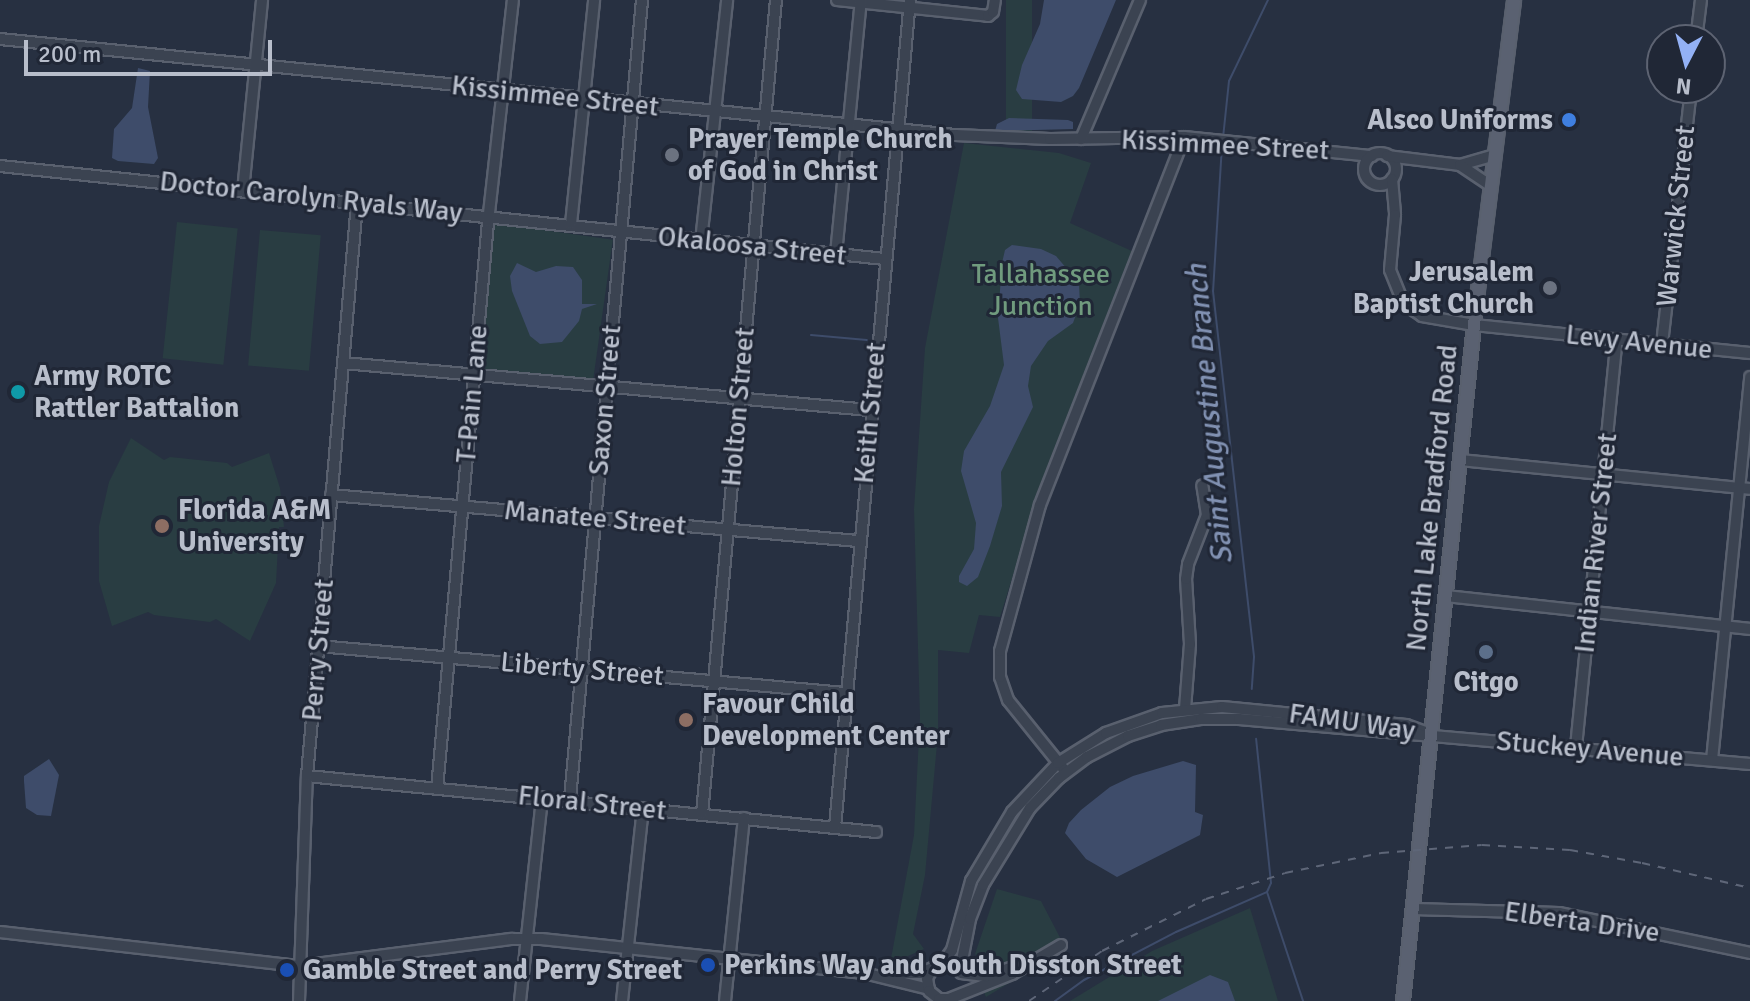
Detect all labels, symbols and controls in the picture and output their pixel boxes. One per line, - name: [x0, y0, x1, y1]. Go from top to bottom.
- scale bar: [28, 24, 276, 74]
- north arrow: [1646, 24, 1726, 104]
- text: 200 m: [38, 39, 101, 69]
- street label: Kissimmee Street: [450, 68, 660, 124]
- text: N: [1675, 72, 1693, 101]
- place label: Alsco Uniforms: [1367, 103, 1553, 137]
- marker: Alsco Uniforms: [1560, 111, 1578, 129]
- place label: Prayer Temple Church of God in Christ: [688, 122, 953, 188]
- street label: Kissimmee Street: [1120, 123, 1330, 167]
- street label: Warwick Street: [1650, 124, 1702, 308]
- marker: Prayer Temple Church of God in Christ: [663, 146, 681, 164]
- street label: Doctor Carolyn Ryals Way: [158, 164, 464, 230]
- street label: Okaloosa Street: [656, 219, 848, 273]
- place label: Jerusalem Baptist Church: [1353, 255, 1534, 321]
- park label: Tallahassee Junction: [972, 257, 1110, 323]
- water label: Saint Augustine Branch: [1179, 263, 1241, 565]
- marker: Jerusalem Baptist Church: [1541, 279, 1559, 297]
- street label: Levy Avenue: [1564, 318, 1714, 366]
- street label: Saxon Street: [582, 323, 628, 477]
- street label: T-Pain Lane: [449, 324, 495, 464]
- street label: Holton Street: [714, 326, 762, 488]
- street label: Keith Street: [847, 341, 893, 485]
- street label: North Lake Bradford Road: [1399, 343, 1465, 653]
- place label: Army ROTC Rattler Battalion: [34, 359, 239, 425]
- marker: Army ROTC Rattler Battalion: [9, 383, 27, 401]
- street label: Indian River Street: [1568, 431, 1624, 655]
- place label: Florida A&M University: [178, 493, 331, 559]
- street label: Manatee Street: [503, 493, 687, 543]
- marker: Florida A&M University: [153, 517, 171, 535]
- street label: Perry Street: [295, 577, 341, 723]
- marker: Citgo: [1477, 643, 1495, 661]
- street label: Liberty Street: [499, 645, 665, 693]
- place label: Citgo: [1453, 665, 1519, 699]
- place label: Favour Child Development Center: [702, 687, 949, 753]
- street label: FAMU Way: [1287, 697, 1417, 747]
- marker: Favour Child Development Center: [677, 711, 695, 729]
- street label: Stuckey Avenue: [1495, 724, 1685, 774]
- street label: Floral Street: [516, 779, 668, 827]
- street label: Elberta Drive: [1502, 894, 1662, 950]
- place label: Perkins Way and South Disston Street: [724, 948, 1182, 982]
- place label: Gamble Street and Perry Street: [303, 953, 682, 987]
- marker: Perkins Way and South Disston Street: [699, 956, 717, 974]
- marker: Gamble Street and Perry Street: [278, 961, 296, 979]

